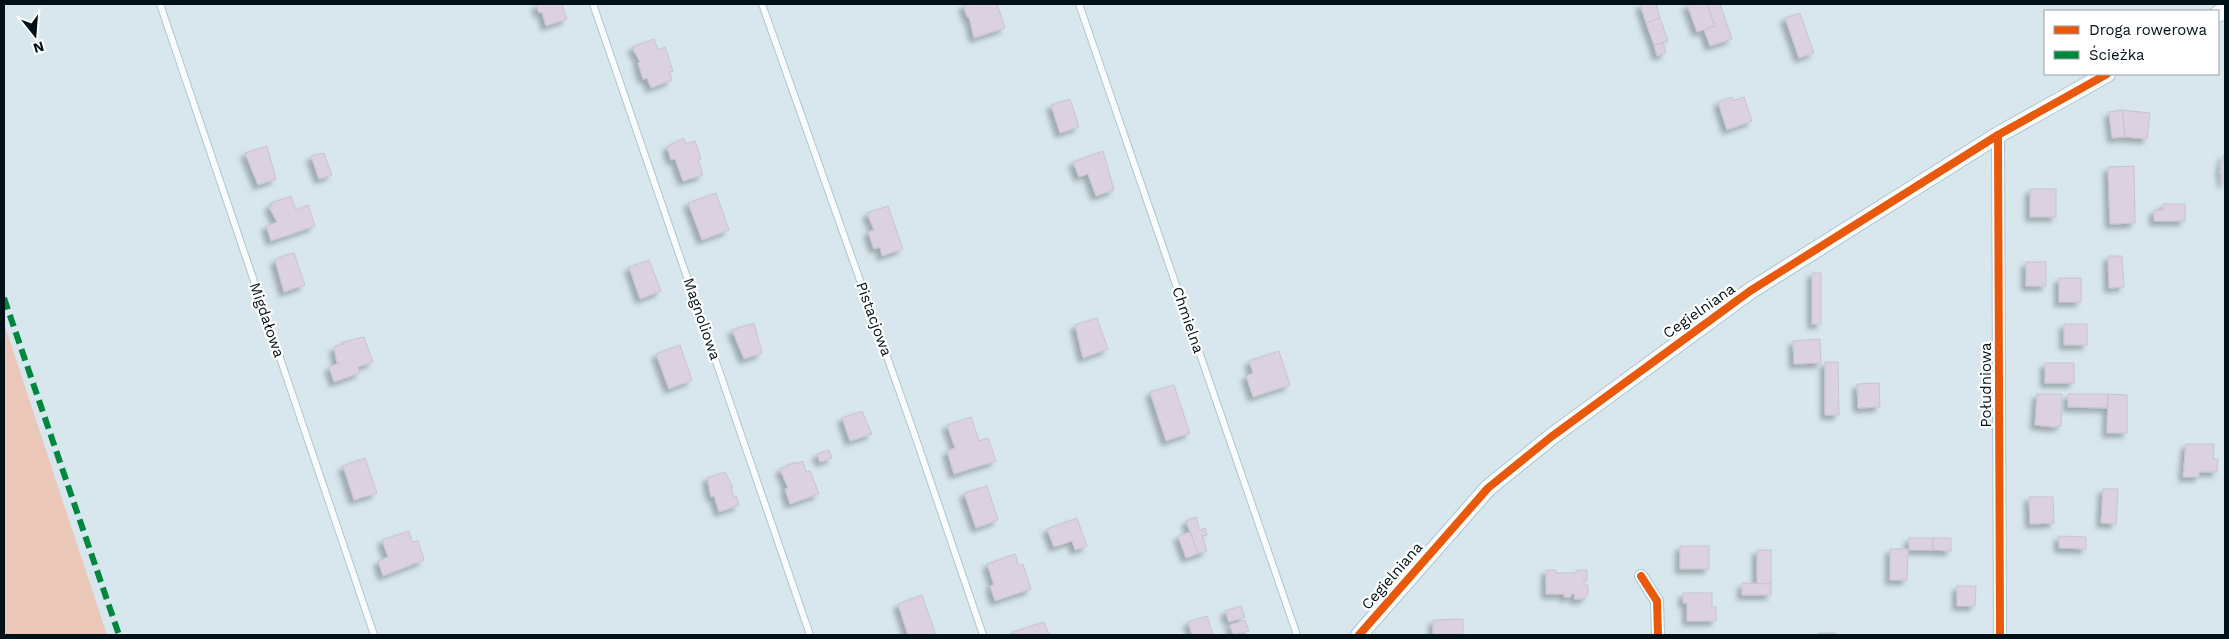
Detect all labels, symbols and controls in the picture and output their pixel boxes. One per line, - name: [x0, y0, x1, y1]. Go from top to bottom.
- north arrow: [10, 10, 60, 60]
- legend: [2044, 10, 2219, 75]
- text: Droga rowerowa: [2089, 21, 2207, 39]
- text: N: [32, 38, 46, 57]
- text: Ścieżka: [2089, 45, 2145, 64]
- street label: Magnoliowa: [680, 276, 725, 363]
- street label: Pistacjowa: [852, 279, 896, 359]
- street label: Cegielniana: [1660, 279, 1739, 342]
- street label: Migdałowa: [246, 280, 288, 360]
- street label: Chmielna: [1168, 285, 1208, 356]
- street label: Południowa: [1977, 342, 1995, 428]
- street label: Cegielniana: [1358, 538, 1427, 613]

